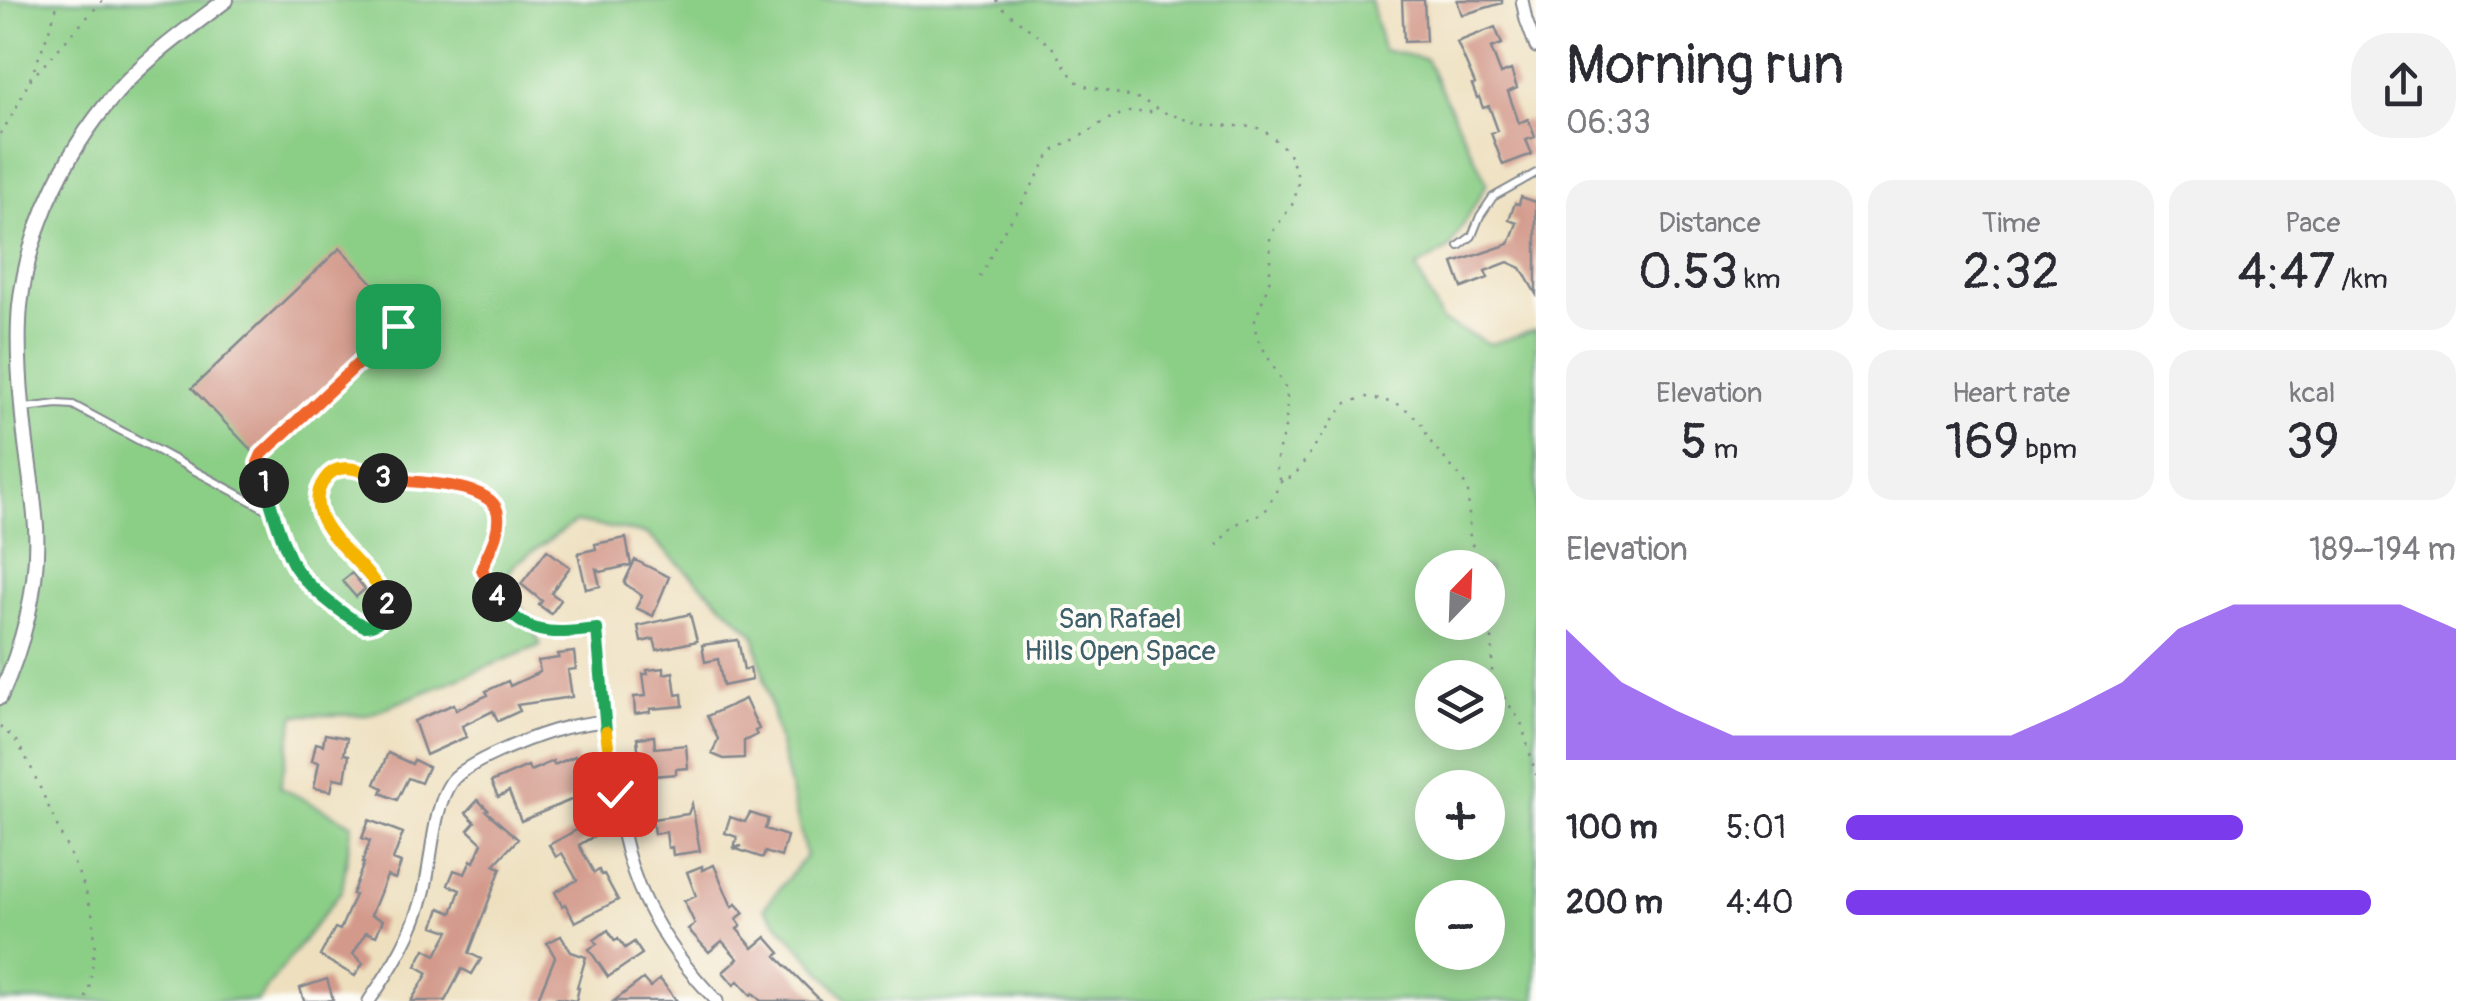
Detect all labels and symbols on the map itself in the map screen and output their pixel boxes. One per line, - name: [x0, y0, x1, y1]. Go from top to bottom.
- pin: [356, 284, 441, 369]
- pin: 3: [358, 453, 408, 503]
- pin: 1: [239, 458, 289, 508]
- north arrow: [1415, 550, 1505, 640]
- pin: 4: [472, 572, 522, 622]
- pin: 2: [362, 580, 412, 630]
- park label: San Rafael Hills Open Space: [1024, 602, 1216, 669]
- pin: [573, 752, 658, 837]

